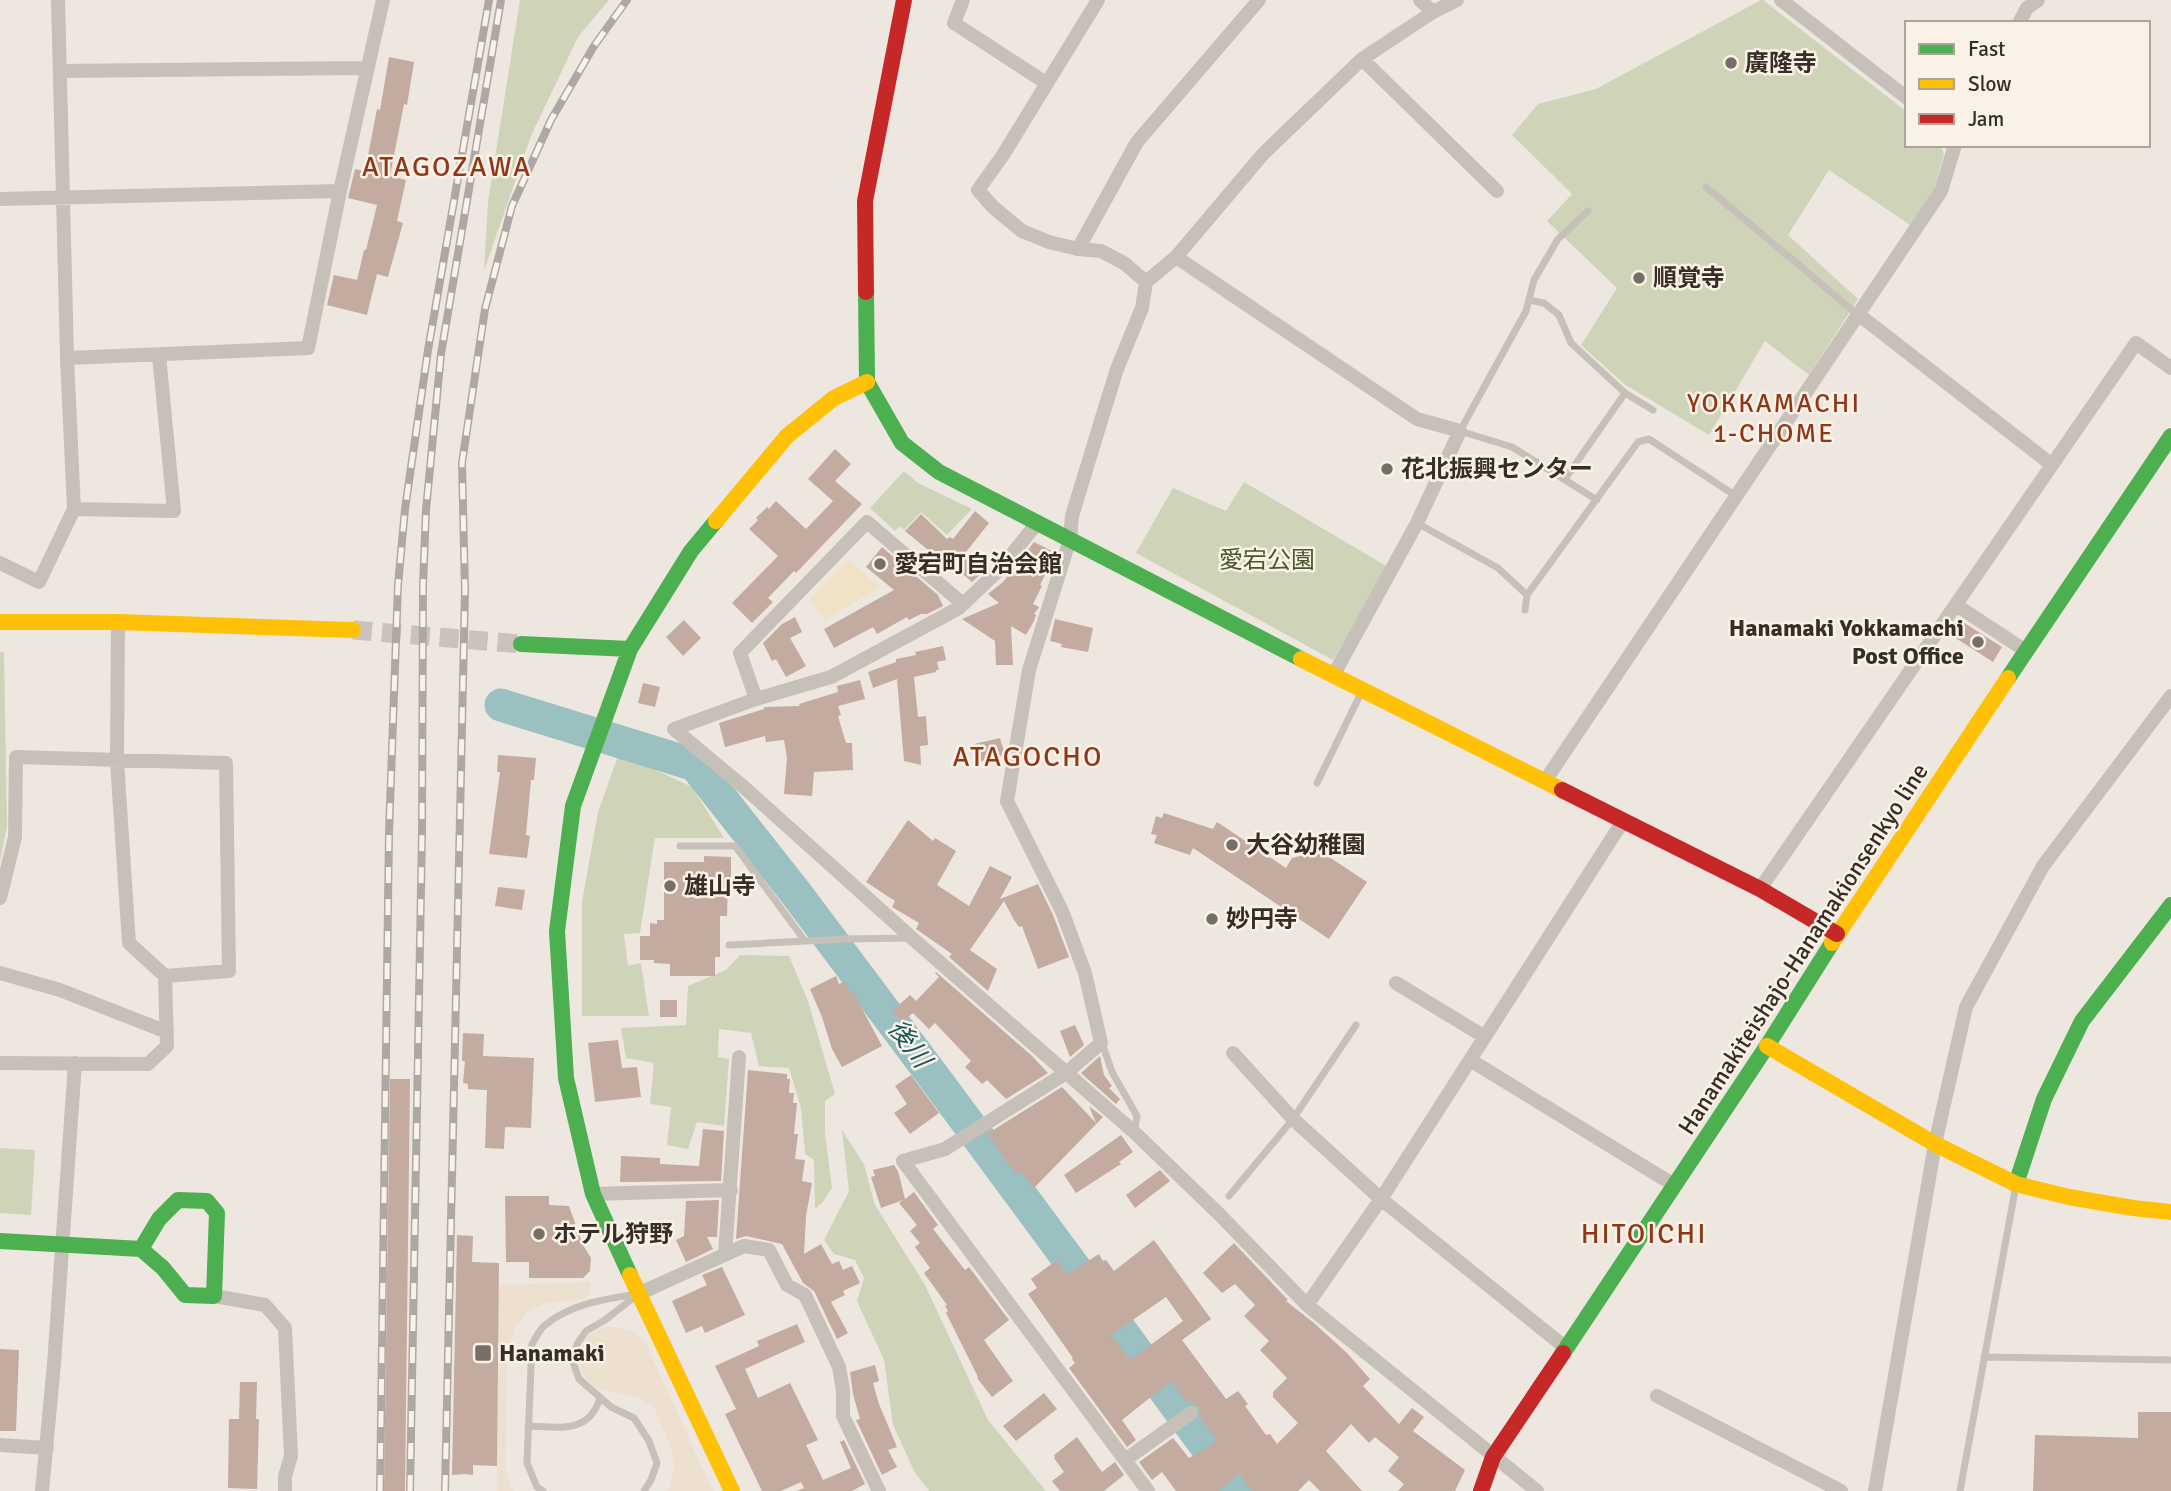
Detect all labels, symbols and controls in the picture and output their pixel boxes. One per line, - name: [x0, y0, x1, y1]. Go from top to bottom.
- legend: [1905, 21, 2150, 147]
- text: Fast: [1968, 36, 2005, 62]
- place label: 廣隆寺: [1745, 48, 1817, 78]
- marker: 廣隆寺: [1723, 55, 1739, 71]
- text: Slow: [1968, 71, 2012, 97]
- text: Jam: [1968, 106, 2004, 132]
- district label: ATAGOZAWA: [362, 150, 532, 184]
- place label: 順覚寺: [1653, 263, 1725, 293]
- marker: 順覚寺: [1631, 270, 1647, 286]
- district label: YOKKAMACHI 1-CHOME: [1687, 388, 1861, 450]
- place label: 花北振興センター: [1401, 454, 1593, 484]
- marker: 花北振興センター: [1379, 461, 1395, 477]
- park label: 愛宕公園: [1219, 545, 1315, 575]
- place label: 愛宕町自治会館: [894, 549, 1062, 579]
- marker: 愛宕町自治会館: [872, 556, 888, 572]
- place label: Hanamaki Yokkamachi Post Office: [1729, 613, 1964, 671]
- marker: Hanamaki Yokkamachi Post Office: [1970, 634, 1986, 650]
- district label: ATAGOCHO: [953, 740, 1103, 774]
- street label: Hanamakiteishajo-Hanamakionsenkyo line: [1671, 758, 1935, 1140]
- place label: 大谷幼稚園: [1246, 830, 1366, 860]
- marker: 大谷幼稚園: [1224, 837, 1240, 853]
- place label: 雄山寺: [684, 871, 756, 901]
- marker: 雄山寺: [662, 878, 678, 894]
- place label: 妙円寺: [1226, 904, 1298, 934]
- marker: 妙円寺: [1204, 911, 1220, 927]
- water label: 後川: [881, 1014, 939, 1077]
- district label: HITOICHI: [1581, 1217, 1707, 1251]
- place label: ホテル狩野: [553, 1219, 673, 1249]
- marker: ホテル狩野: [531, 1226, 547, 1242]
- place label: Hanamaki: [499, 1338, 605, 1368]
- marker: Hanamaki: [473, 1343, 493, 1363]

